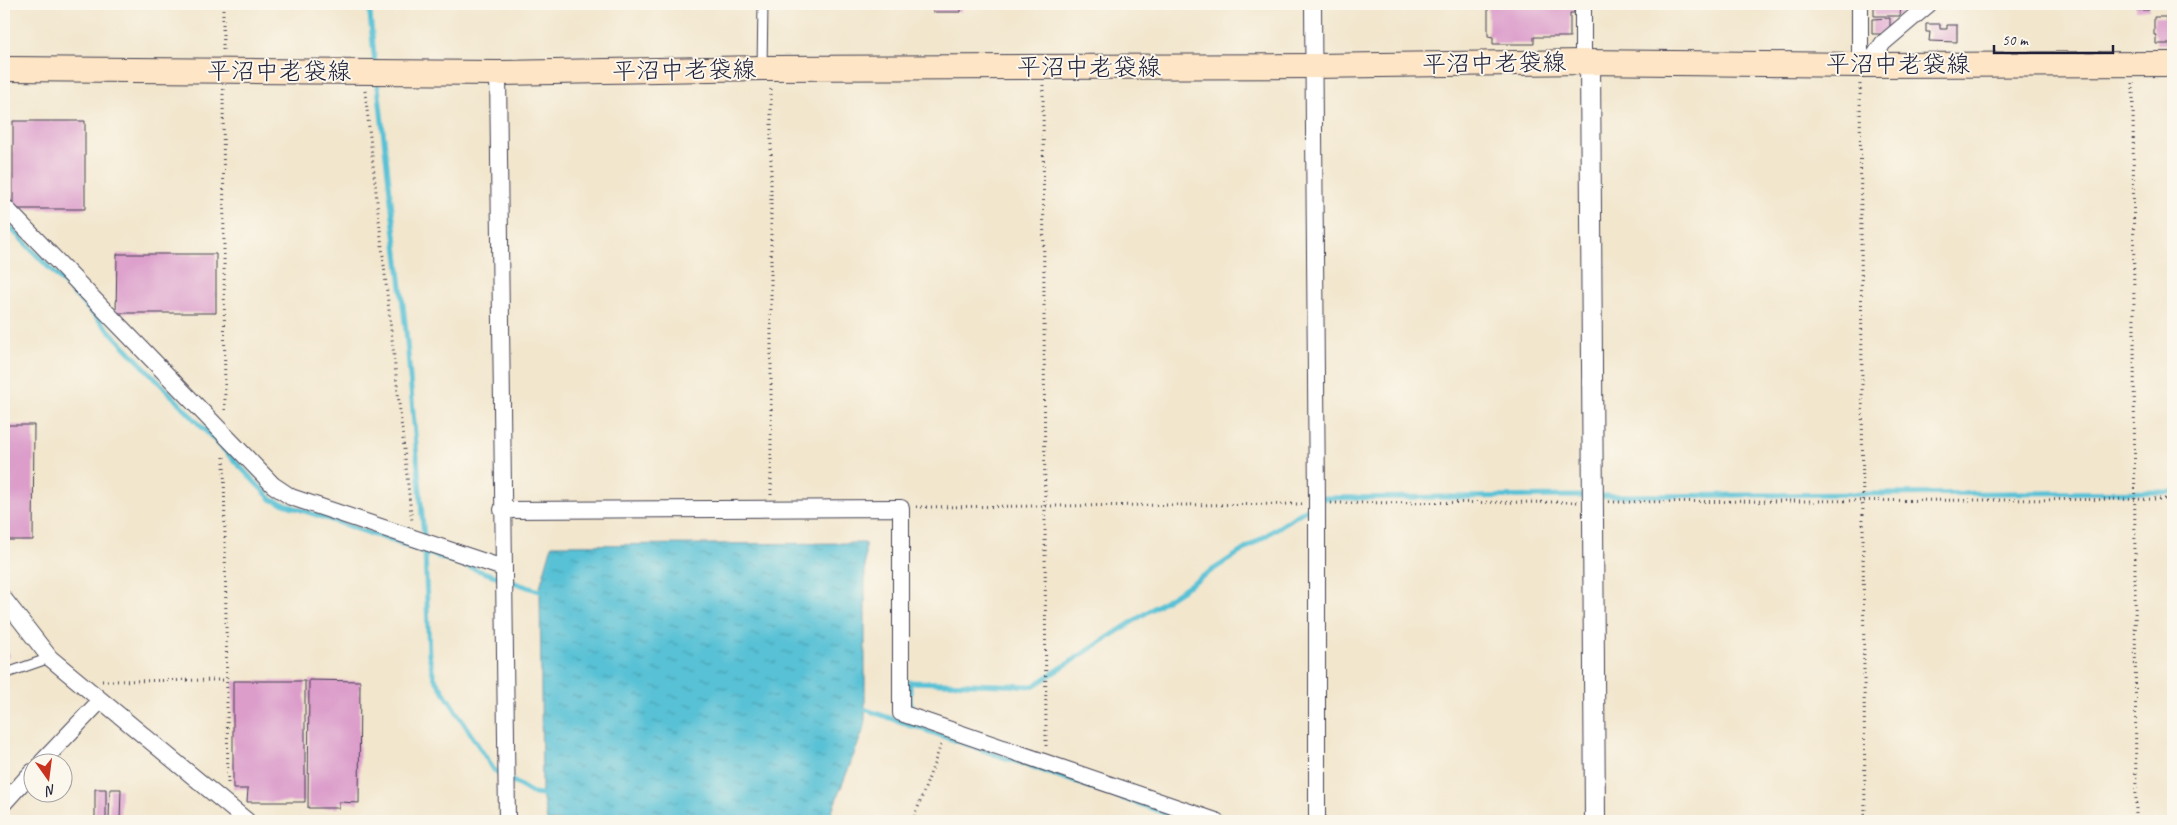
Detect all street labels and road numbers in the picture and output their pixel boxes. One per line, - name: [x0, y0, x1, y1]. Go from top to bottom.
- street label: 平沼中老袋線: [1422, 47, 1566, 79]
- street label: 平沼中老袋線: [1826, 49, 1970, 79]
- street label: 平沼中老袋線: [1017, 52, 1161, 82]
- street label: 平沼中老袋線: [612, 54, 756, 86]
- street label: 平沼中老袋線: [207, 56, 351, 86]

